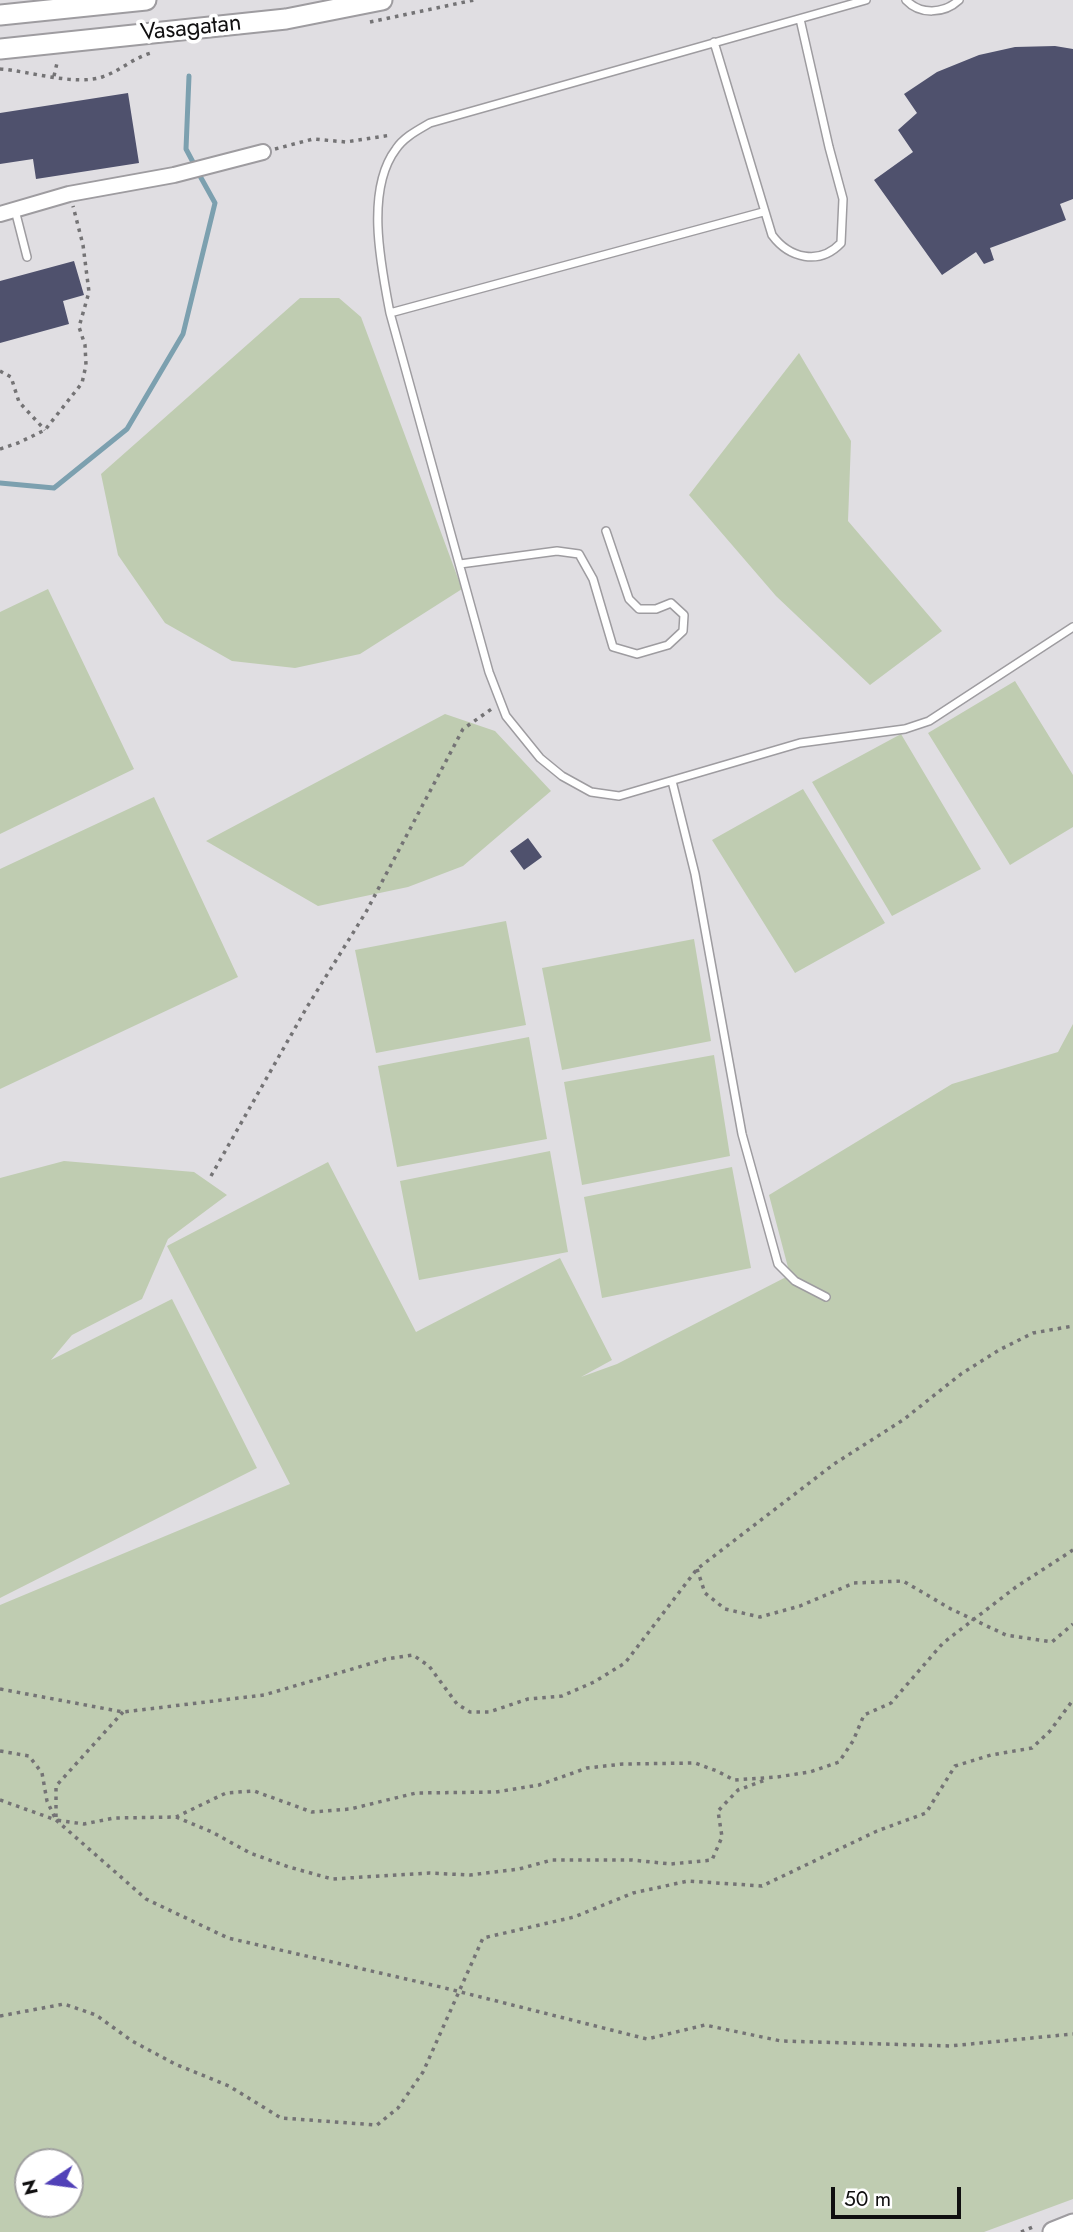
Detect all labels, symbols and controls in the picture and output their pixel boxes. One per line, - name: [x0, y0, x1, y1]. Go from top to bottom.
- street label: Vasagatan: [139, 9, 243, 49]
- north arrow: [14, 2148, 84, 2218]
- scale bar: [835, 2172, 964, 2216]
- text: N: [15, 2177, 45, 2198]
- text: 50 m: [844, 2184, 891, 2214]

